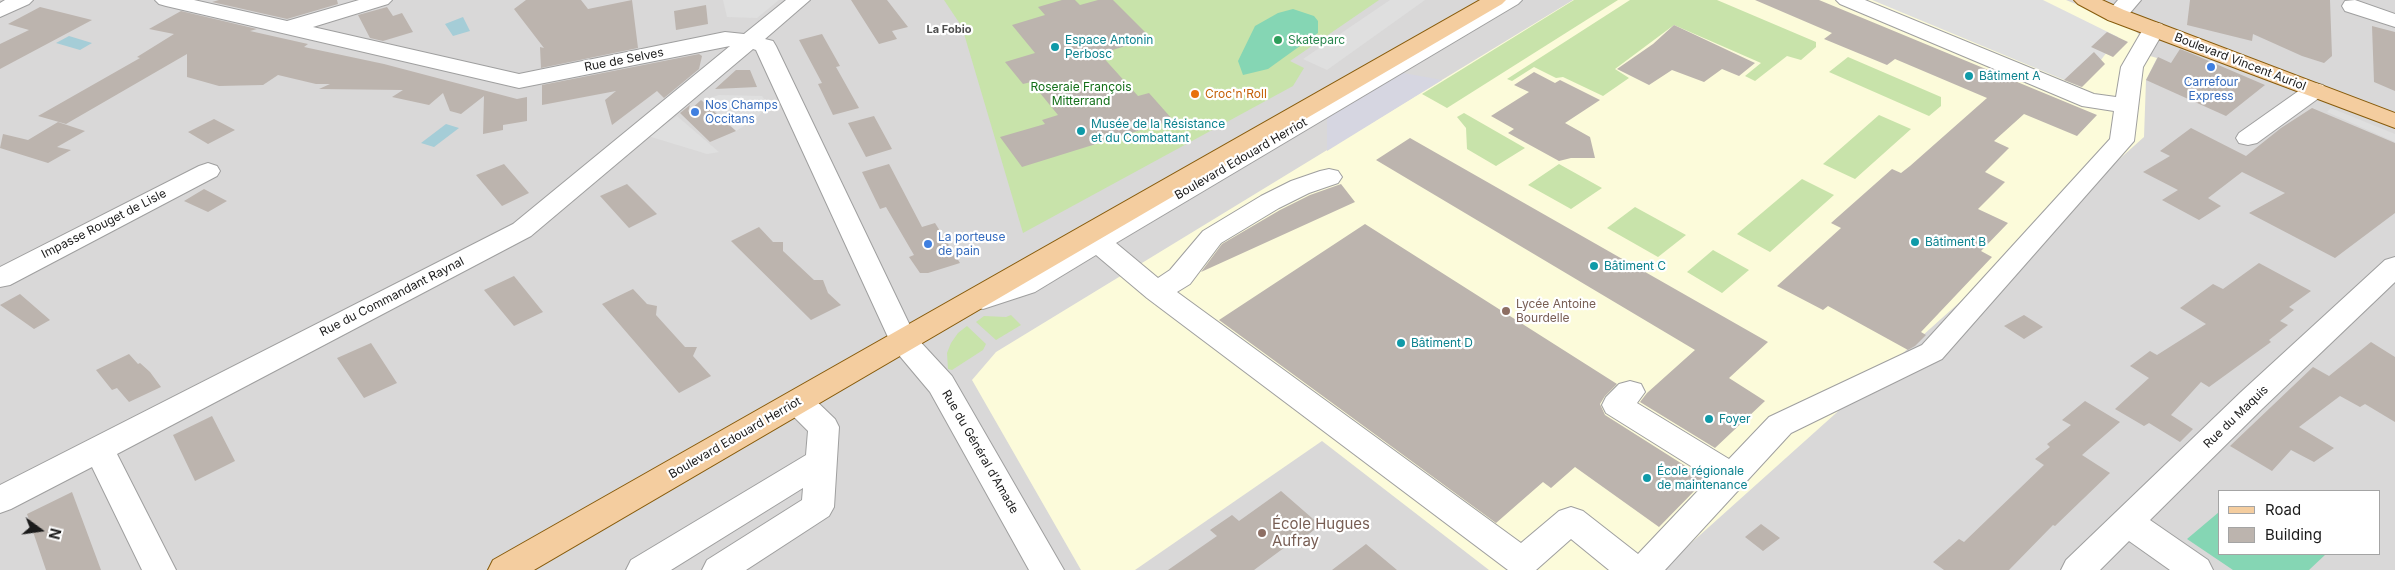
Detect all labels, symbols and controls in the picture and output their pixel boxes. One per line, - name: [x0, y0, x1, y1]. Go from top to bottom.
- district label: La Fobio: [927, 23, 971, 37]
- street label: Boulevard Vincent Auriol: [2172, 30, 2308, 94]
- place label: Espace Antonin Perbosc: [1065, 33, 1153, 61]
- place label: Skateparc: [1288, 33, 1345, 47]
- marker: Skateparc: [1272, 34, 1284, 46]
- marker: Espace Antonin Perbosc: [1049, 41, 1061, 53]
- street label: Rue de Selves: [583, 45, 665, 75]
- marker: Carrefour Express: [2205, 61, 2217, 73]
- place label: Bâtiment A: [1979, 69, 2041, 83]
- marker: Bâtiment A: [1963, 70, 1975, 82]
- place label: Carrefour Express: [2184, 75, 2238, 103]
- park label: Roseraie François Mitterrand: [1031, 80, 1131, 108]
- place label: Croc'n'Roll: [1205, 87, 1267, 101]
- marker: Croc'n'Roll: [1189, 88, 1201, 100]
- place label: Nos Champs Occitans: [705, 98, 778, 126]
- marker: Nos Champs Occitans: [689, 106, 701, 118]
- street label: Boulevard Edouard Herriot: [1172, 115, 1310, 203]
- place label: Musée de la Résistance et du Combattant: [1091, 117, 1225, 145]
- marker: Musée de la Résistance et du Combattant: [1075, 125, 1087, 137]
- street label: Impasse Rouget de Lisle: [39, 186, 169, 262]
- place label: La porteuse de pain: [938, 230, 1005, 258]
- place label: Bâtiment B: [1925, 235, 1986, 249]
- marker: Bâtiment B: [1909, 236, 1921, 248]
- marker: La porteuse de pain: [922, 238, 934, 250]
- street label: Rue du Commandant Raynal: [317, 254, 467, 340]
- place label: Bâtiment C: [1604, 259, 1666, 273]
- marker: Bâtiment C: [1588, 260, 1600, 272]
- place label: Lycée Antoine Bourdelle: [1516, 297, 1596, 325]
- marker: Lycée Antoine Bourdelle: [1500, 305, 1512, 317]
- place label: Bâtiment D: [1411, 336, 1473, 350]
- marker: Bâtiment D: [1395, 337, 1407, 349]
- street label: Rue du Maquis: [2201, 383, 2271, 451]
- street label: Rue du Général d'Amade: [939, 388, 1021, 516]
- street label: Boulevard Edouard Herriot: [666, 394, 804, 482]
- place label: Foyer: [1719, 412, 1751, 426]
- marker: Foyer: [1703, 413, 1715, 425]
- place label: École régionale de maintenance: [1657, 464, 1748, 492]
- marker: École régionale de maintenance: [1641, 472, 1653, 484]
- legend: [2218, 490, 2380, 555]
- text: Road: [2265, 500, 2301, 519]
- north arrow: [15, 505, 65, 555]
- place label: École Hugues Aufray: [1272, 515, 1370, 550]
- text: Building: [2265, 525, 2322, 544]
- text: N: [46, 527, 65, 541]
- marker: École Hugues Aufray: [1256, 527, 1268, 539]

